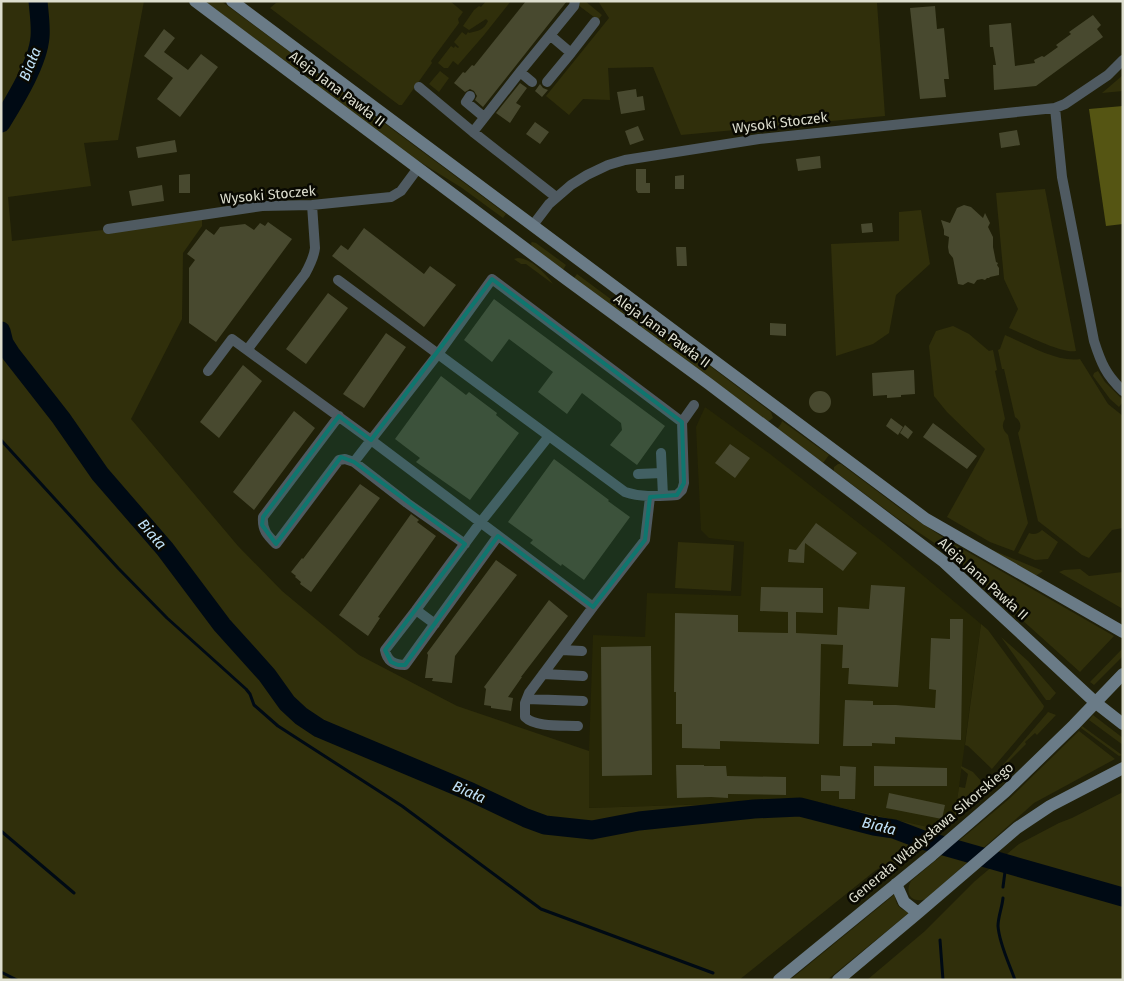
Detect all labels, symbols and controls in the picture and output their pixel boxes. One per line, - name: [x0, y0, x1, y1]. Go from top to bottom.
- water label: Biała: [15, 45, 45, 83]
- street label: Aleja Jana Pawła II: [286, 48, 388, 130]
- street label: Wysoki Stoczek: [731, 109, 830, 137]
- street label: Wysoki Stoczek: [219, 182, 317, 208]
- street label: Aleja Jana Pawła II: [610, 290, 714, 372]
- water label: Biała: [134, 515, 170, 553]
- street label: Aleja Jana Pawła II: [935, 534, 1031, 624]
- street label: Generała Władysława Sikorskiego: [845, 759, 1017, 907]
- water label: Biała: [450, 777, 488, 807]
- water label: Biała: [860, 813, 898, 839]

